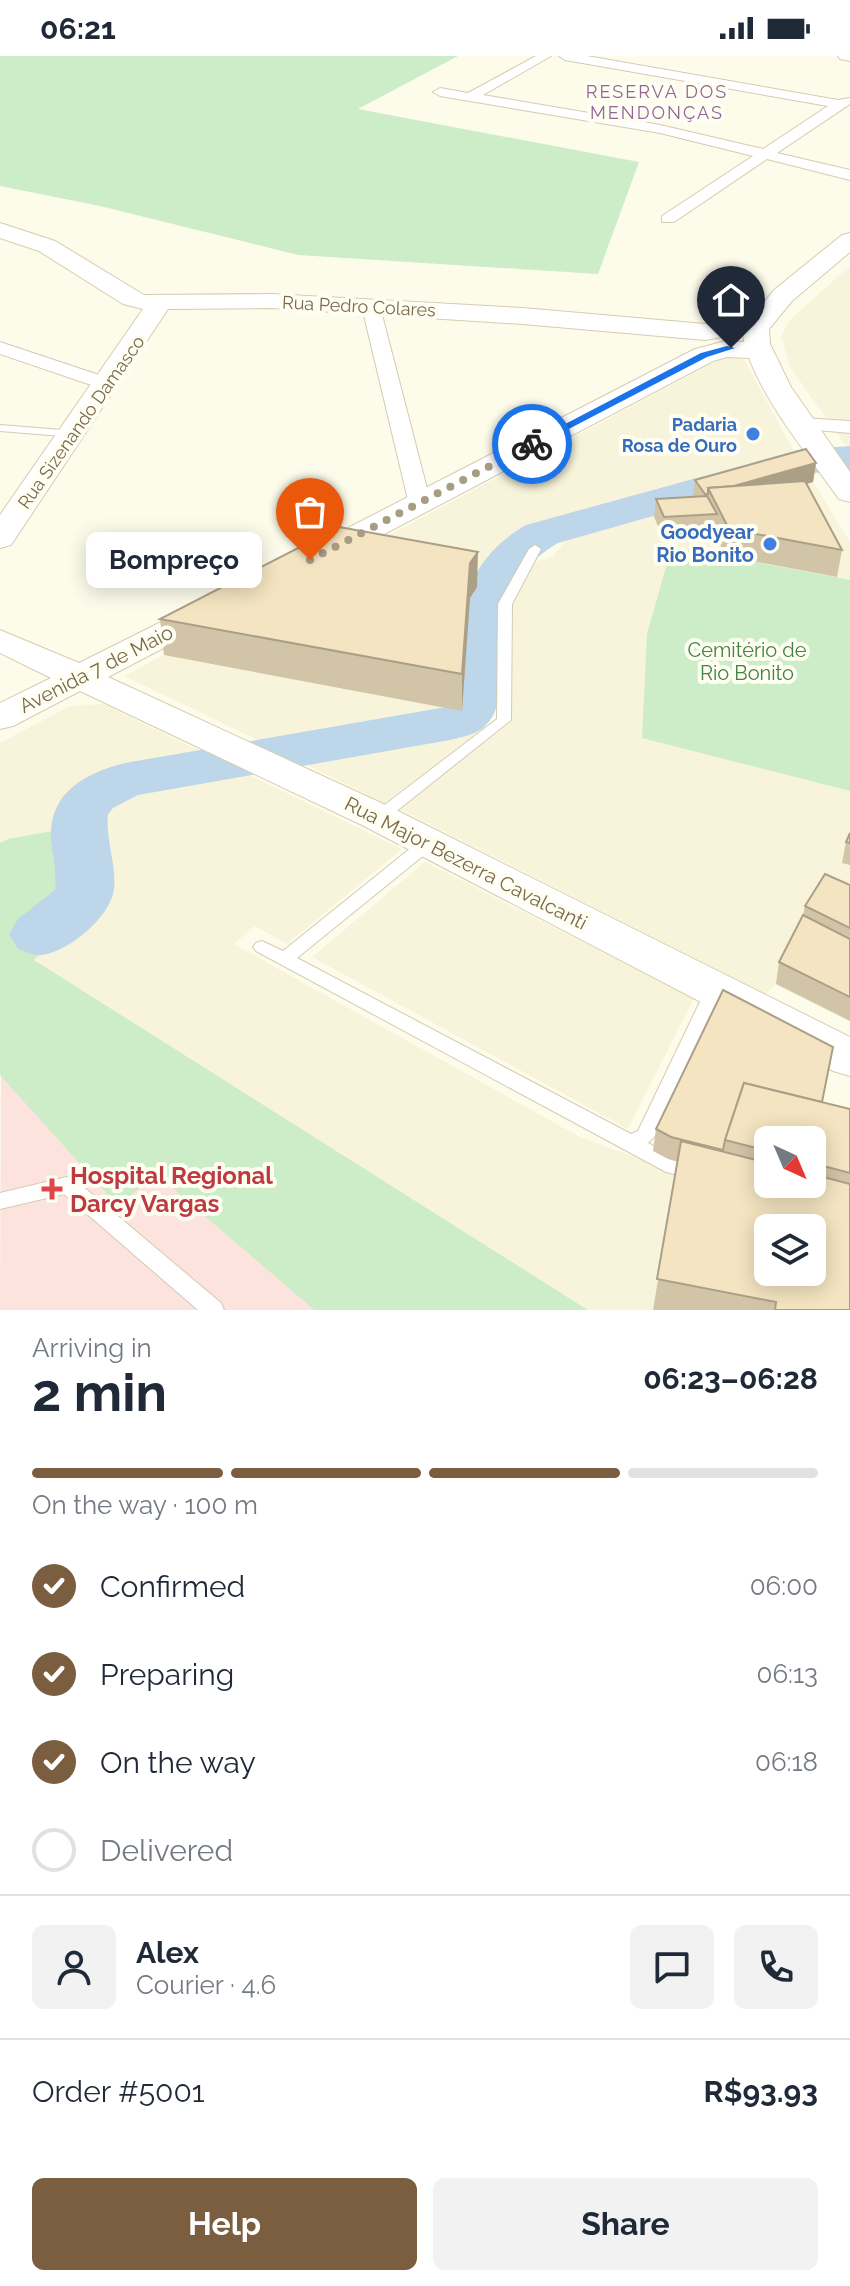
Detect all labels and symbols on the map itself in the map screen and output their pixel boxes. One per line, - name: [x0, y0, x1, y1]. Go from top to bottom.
- district label: RESERVA DOS MENDONÇAS: [586, 81, 728, 123]
- pin: [697, 266, 765, 348]
- street label: Rua Pedro Colares: [282, 291, 437, 321]
- street label: Rua Sizenando Damasco: [13, 331, 149, 512]
- courier: [492, 404, 572, 484]
- place label: Padaria Rosa de Ouro: [622, 414, 737, 456]
- marker: Padaria Rosa de Ouro: [744, 425, 762, 443]
- pin: [276, 478, 344, 560]
- place label: Goodyear Rio Bonito: [656, 520, 754, 567]
- callout: Bompreço: [86, 532, 262, 588]
- marker: Goodyear Rio Bonito: [761, 535, 779, 553]
- street label: Avenida 7 de Maio: [15, 620, 177, 718]
- park label: Cemitério de Rio Bonito: [687, 638, 807, 685]
- street label: Rua Major Bezerra Cavalcanti: [341, 791, 591, 935]
- north arrow: [754, 1126, 826, 1198]
- place label: Hospital Regional Darcy Vargas: [70, 1161, 273, 1218]
- marker: Hospital Regional Darcy Vargas: [41, 1178, 63, 1200]

